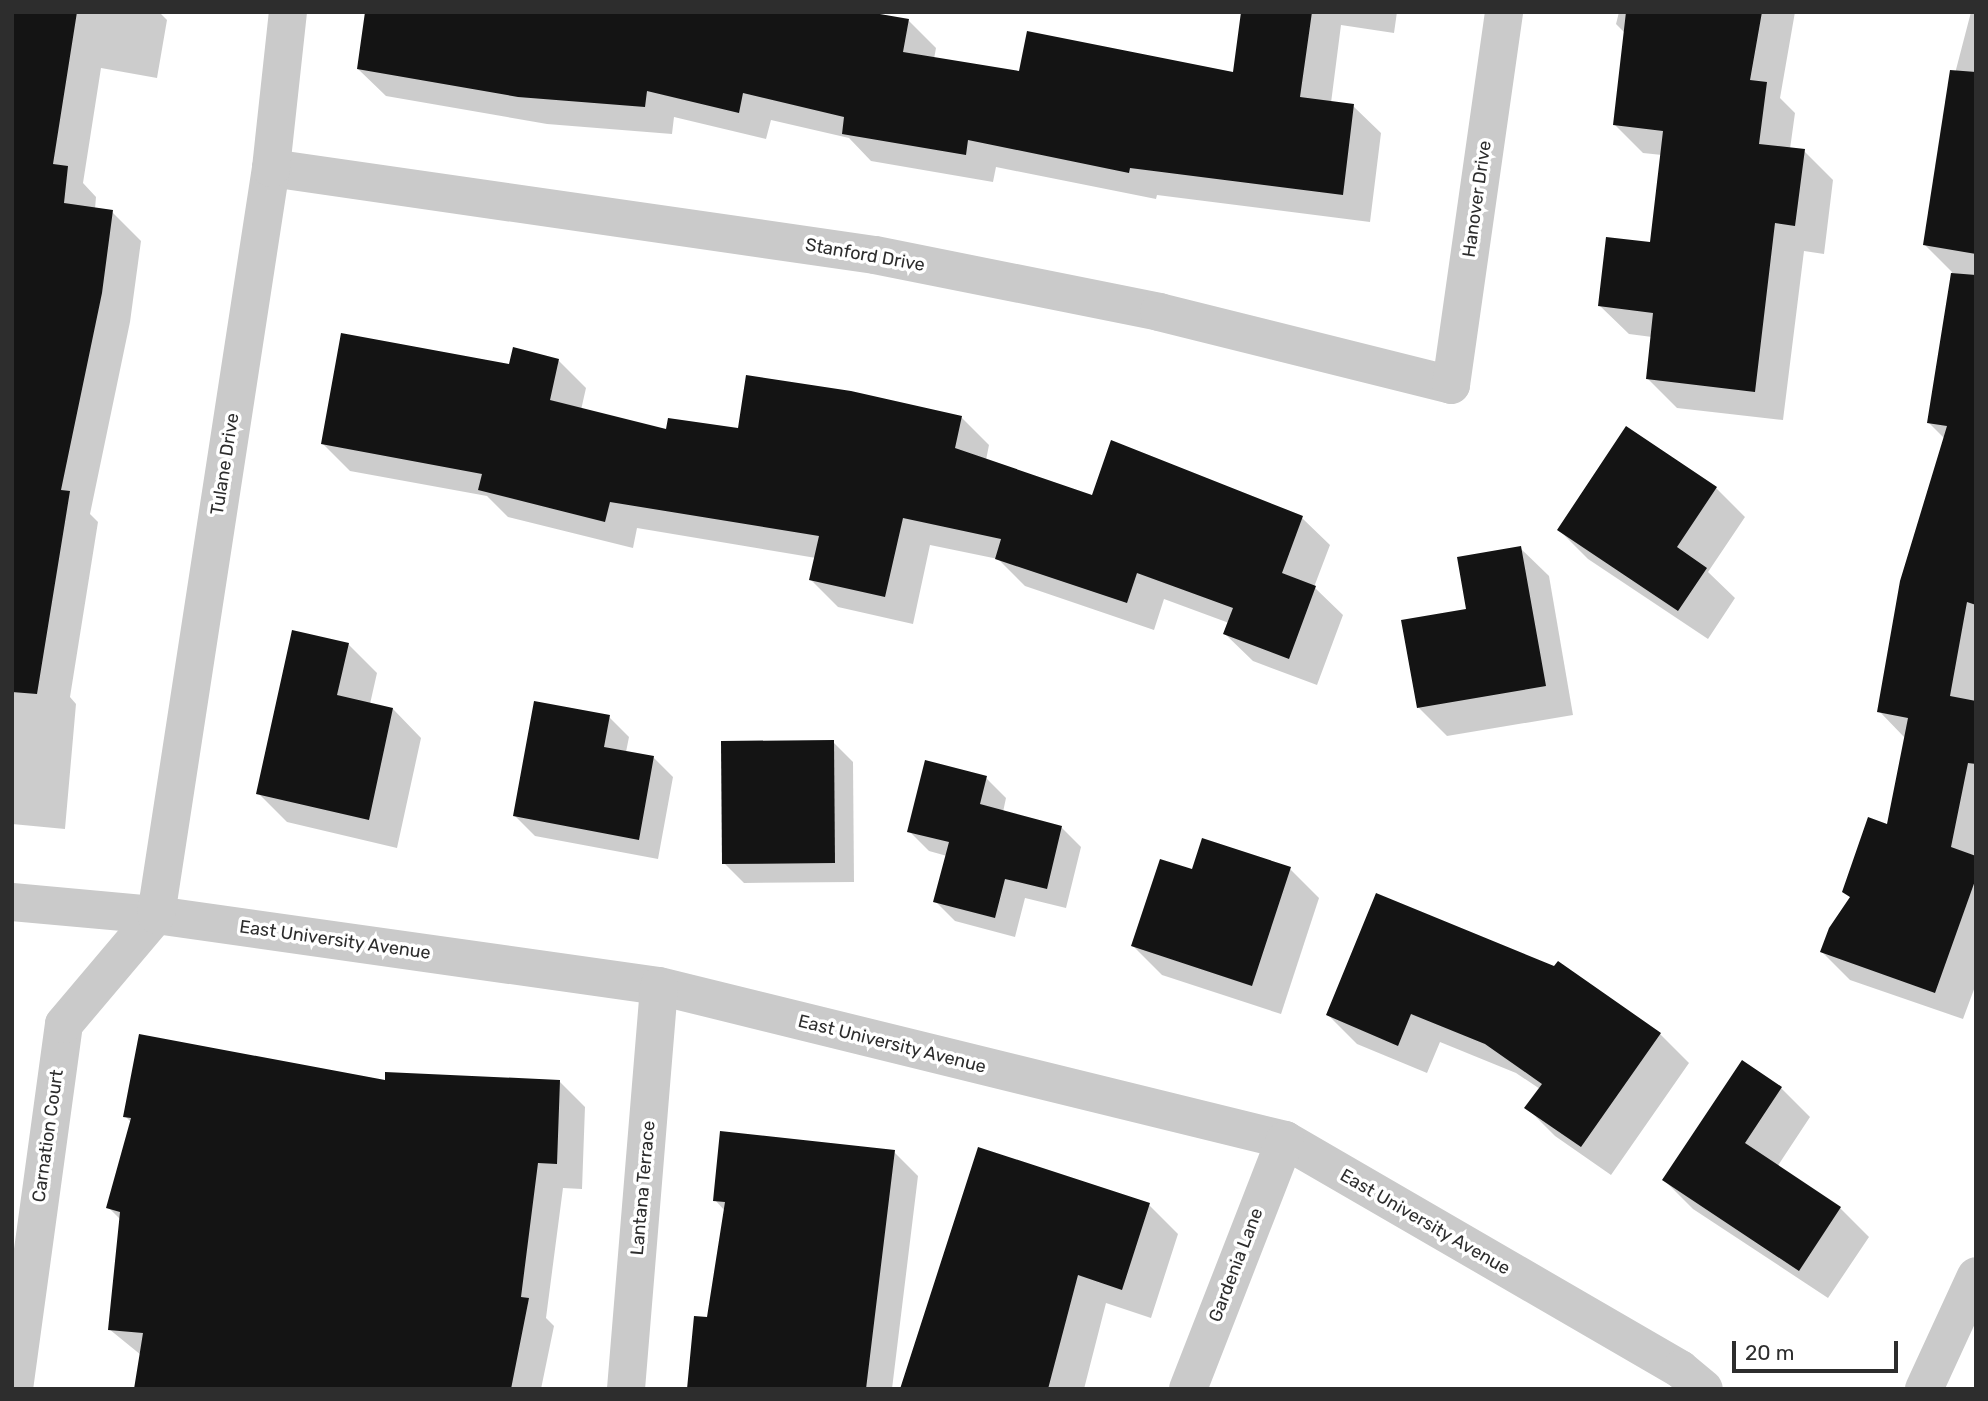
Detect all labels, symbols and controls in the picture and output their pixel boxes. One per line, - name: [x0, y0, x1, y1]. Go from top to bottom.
- street label: Hanover Drive: [1458, 139, 1496, 259]
- street label: Stanford Drive: [803, 234, 927, 276]
- street label: Tulane Drive: [206, 412, 244, 516]
- street label: East University Avenue: [238, 916, 432, 964]
- street label: East University Avenue: [795, 1010, 989, 1078]
- street label: Carnation Court: [28, 1068, 68, 1204]
- street label: Lantana Terrace: [626, 1120, 660, 1256]
- street label: East University Avenue: [1336, 1164, 1514, 1280]
- street label: Gardenia Lane: [1204, 1205, 1268, 1325]
- scale bar: [1736, 1328, 1902, 1372]
- text: 20 m: [1745, 1340, 1794, 1365]

